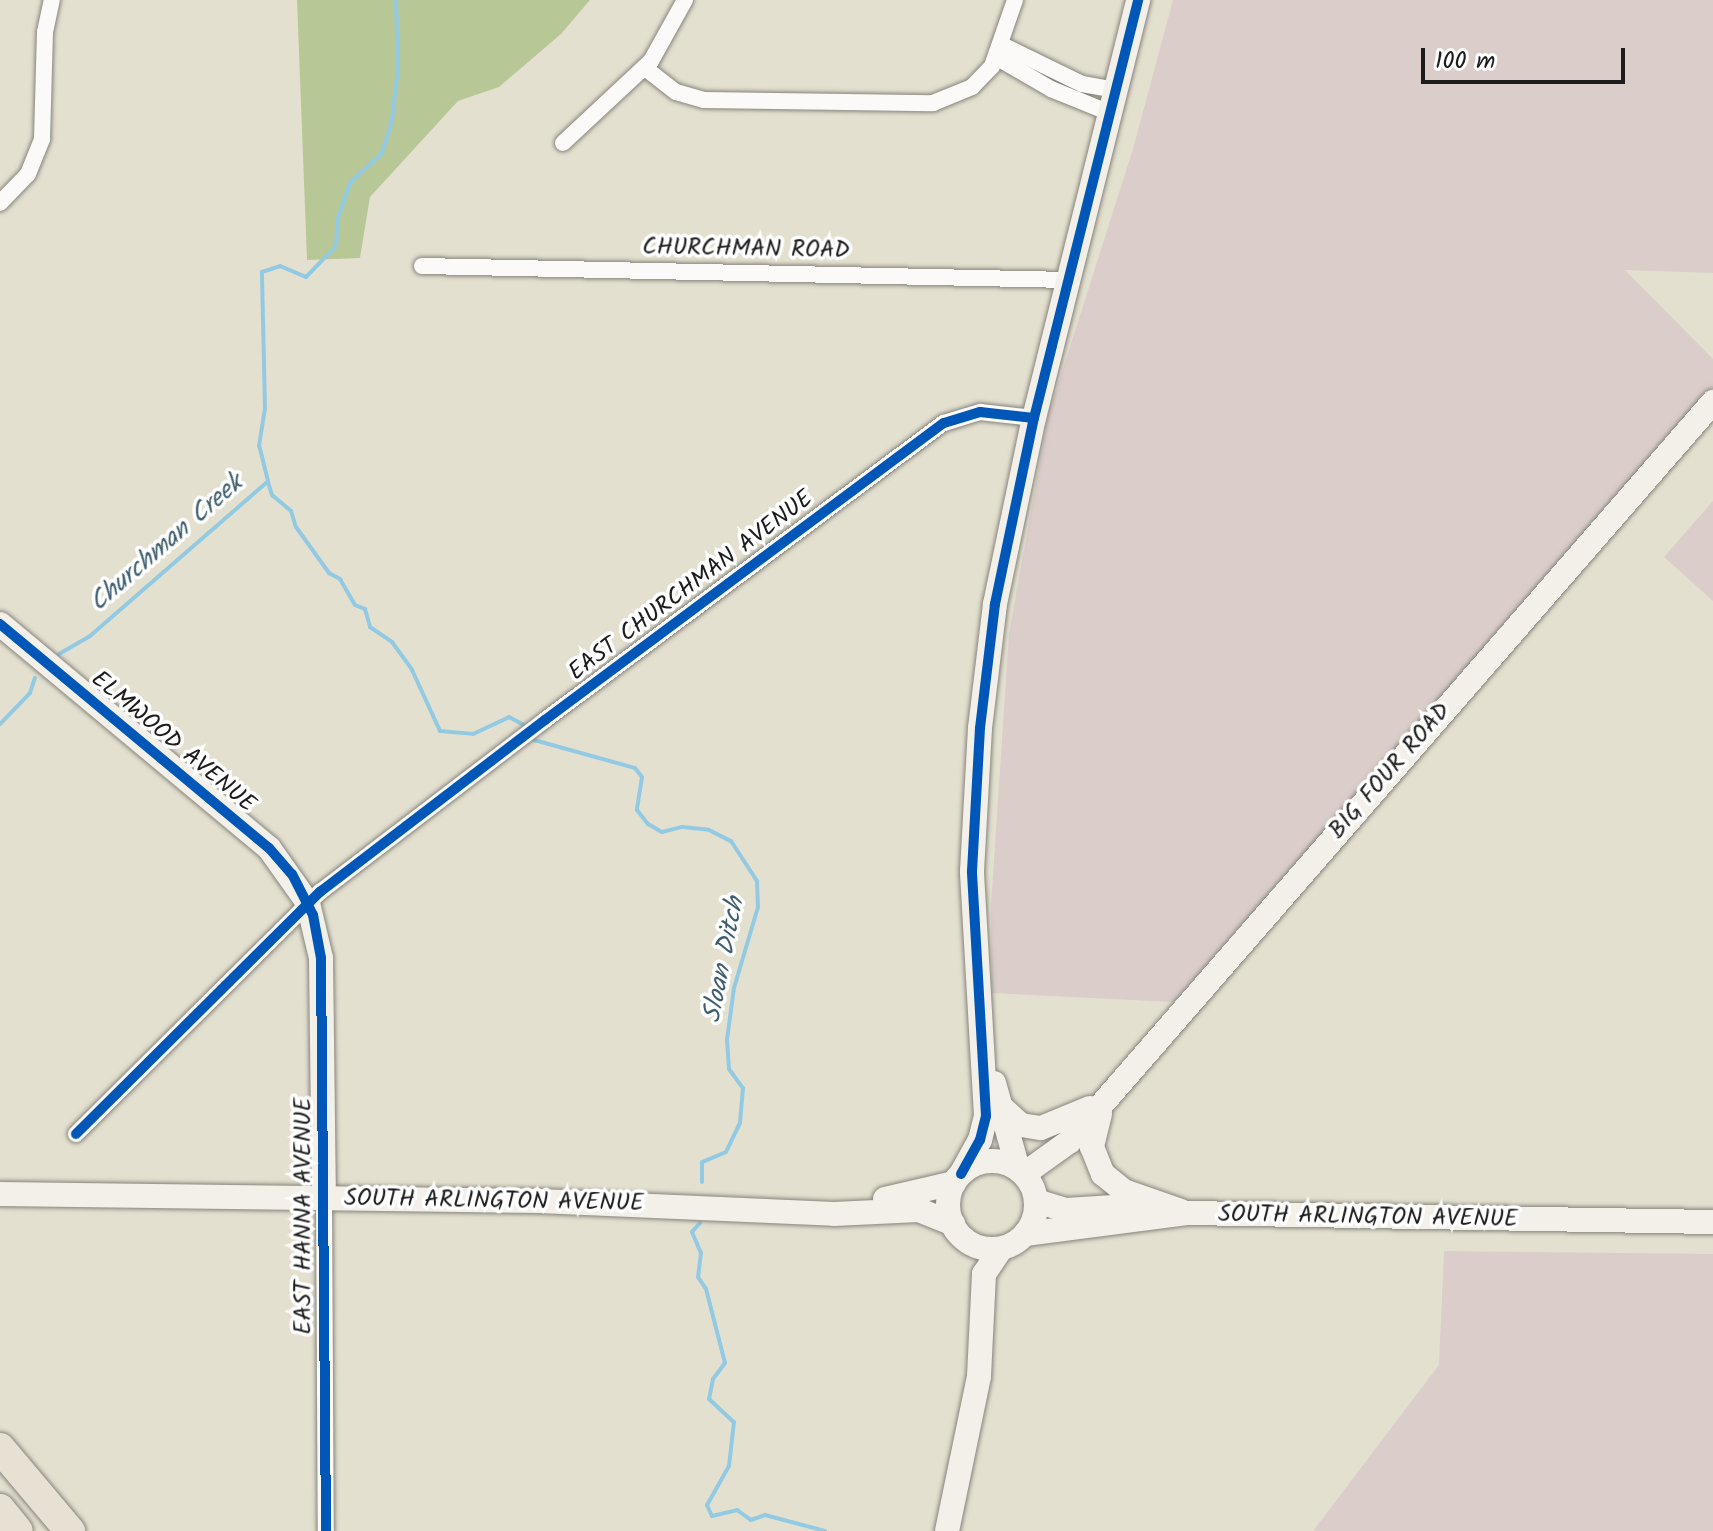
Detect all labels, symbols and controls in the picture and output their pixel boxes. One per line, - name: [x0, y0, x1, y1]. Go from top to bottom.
- scale bar: [1425, 32, 1629, 82]
- text: 100 m: [1435, 42, 1495, 81]
- street label: CHURCHMAN ROAD: [642, 233, 850, 265]
- water label: Churchman Creek: [84, 469, 250, 619]
- street label: EAST CHURCHMAN AVENUE: [563, 485, 819, 687]
- street label: ELMWOOD AVENUE: [85, 665, 261, 819]
- street label: BIG FOUR ROAD: [1323, 697, 1457, 845]
- water label: Sloan Ditch: [698, 895, 752, 1025]
- street label: EAST HANNA AVENUE: [290, 1097, 318, 1335]
- street label: SOUTH ARLINGTON AVENUE: [344, 1184, 644, 1218]
- street label: SOUTH ARLINGTON AVENUE: [1218, 1200, 1518, 1234]

